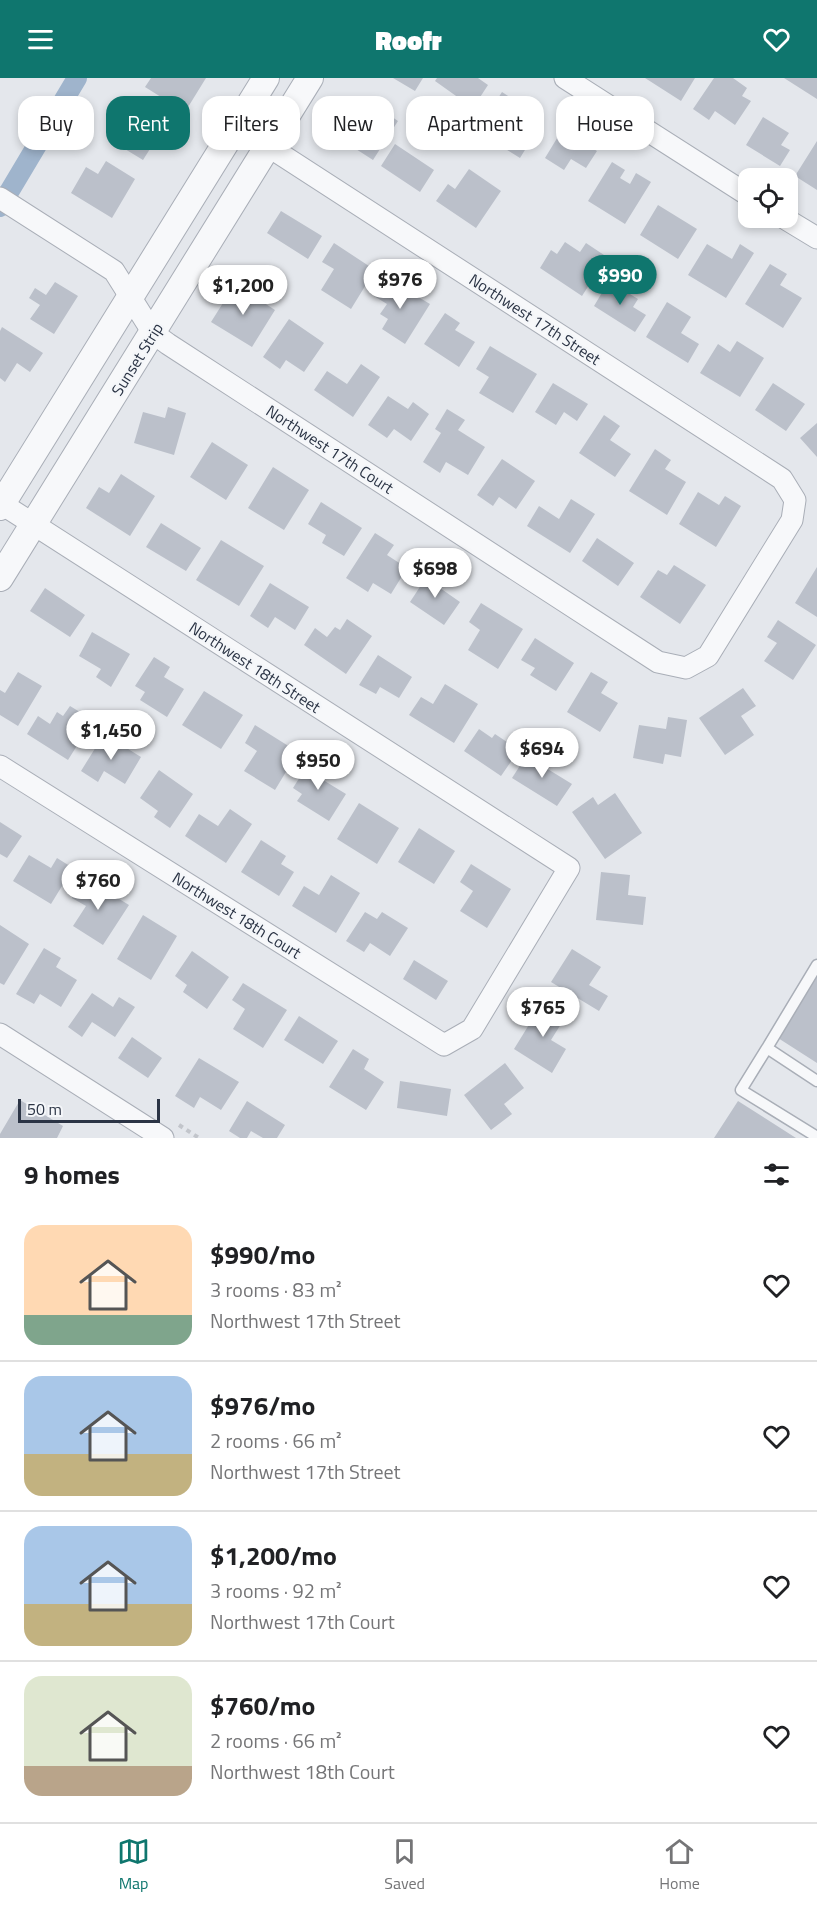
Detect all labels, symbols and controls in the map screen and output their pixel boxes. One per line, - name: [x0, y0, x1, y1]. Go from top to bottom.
- text: Roofr: [375, 19, 442, 60]
- icon: menu: [24, 23, 57, 56]
- icon: heart: [760, 23, 793, 56]
- chip: Buy: [18, 96, 94, 150]
- chip: Rent: [106, 96, 190, 150]
- chip: Filters: [202, 96, 300, 150]
- chip: New: [312, 96, 394, 150]
- chip: Apartment: [406, 96, 544, 150]
- chip: House: [556, 96, 654, 150]
- map controls: [738, 168, 798, 228]
- button: locate: [738, 168, 798, 228]
- pin: $990: [584, 255, 656, 306]
- pin: $976: [364, 259, 436, 310]
- text: $990: [598, 259, 642, 290]
- text: $976: [378, 263, 422, 294]
- pin: $1,200: [194, 265, 292, 316]
- street label: Northwest 17th Street: [465, 267, 606, 371]
- text: $1,200: [212, 269, 274, 300]
- street label: Sunset Strip: [105, 318, 169, 400]
- street label: Northwest 17th Court: [261, 399, 399, 500]
- pin: $698: [399, 548, 471, 599]
- text: $698: [413, 552, 457, 583]
- street label: Northwest 18th Street: [185, 615, 326, 719]
- pin: $1,450: [62, 710, 160, 761]
- text: $1,450: [80, 714, 142, 745]
- pin: $694: [506, 728, 578, 779]
- text: $694: [520, 732, 564, 763]
- pin: $950: [282, 740, 354, 791]
- text: $950: [296, 744, 340, 775]
- pin: $760: [62, 860, 134, 911]
- text: $760: [76, 864, 120, 895]
- street label: Northwest 18th Court: [168, 866, 306, 965]
- pin: $765: [507, 987, 579, 1038]
- text: $765: [521, 991, 565, 1022]
- scale bar: [18, 1096, 160, 1124]
- text: 50 m: [27, 1097, 62, 1121]
- text: 9 homes: [24, 1155, 120, 1194]
- icon: filters: [760, 1158, 793, 1191]
- text: $990/mo: [210, 1235, 315, 1274]
- icon: home: [72, 1249, 144, 1321]
- icon: heart: [760, 1269, 793, 1302]
- text: 3 rooms · 83 m²: [210, 1274, 342, 1305]
- text: Northwest 17th Street: [210, 1305, 401, 1336]
- text: $976/mo: [210, 1386, 315, 1425]
- icon: home: [72, 1400, 144, 1472]
- icon: heart: [760, 1420, 793, 1453]
- text: 2 rooms · 66 m²: [210, 1425, 342, 1456]
- text: Northwest 17th Street: [210, 1456, 401, 1487]
- text: $1,200/mo: [210, 1536, 337, 1575]
- icon: home: [72, 1550, 144, 1622]
- icon: heart: [760, 1570, 793, 1603]
- text: 3 rooms · 92 m²: [210, 1575, 342, 1606]
- text: Northwest 17th Court: [210, 1606, 395, 1637]
- text: $760/mo: [210, 1686, 315, 1725]
- icon: home: [72, 1700, 144, 1772]
- icon: heart: [760, 1720, 793, 1753]
- text: 2 rooms · 66 m²: [210, 1725, 342, 1756]
- text: Northwest 18th Court: [210, 1756, 395, 1787]
- tab: Map: [117, 1835, 150, 1895]
- tab: Saved: [384, 1835, 425, 1895]
- tab: Home: [659, 1835, 700, 1895]

